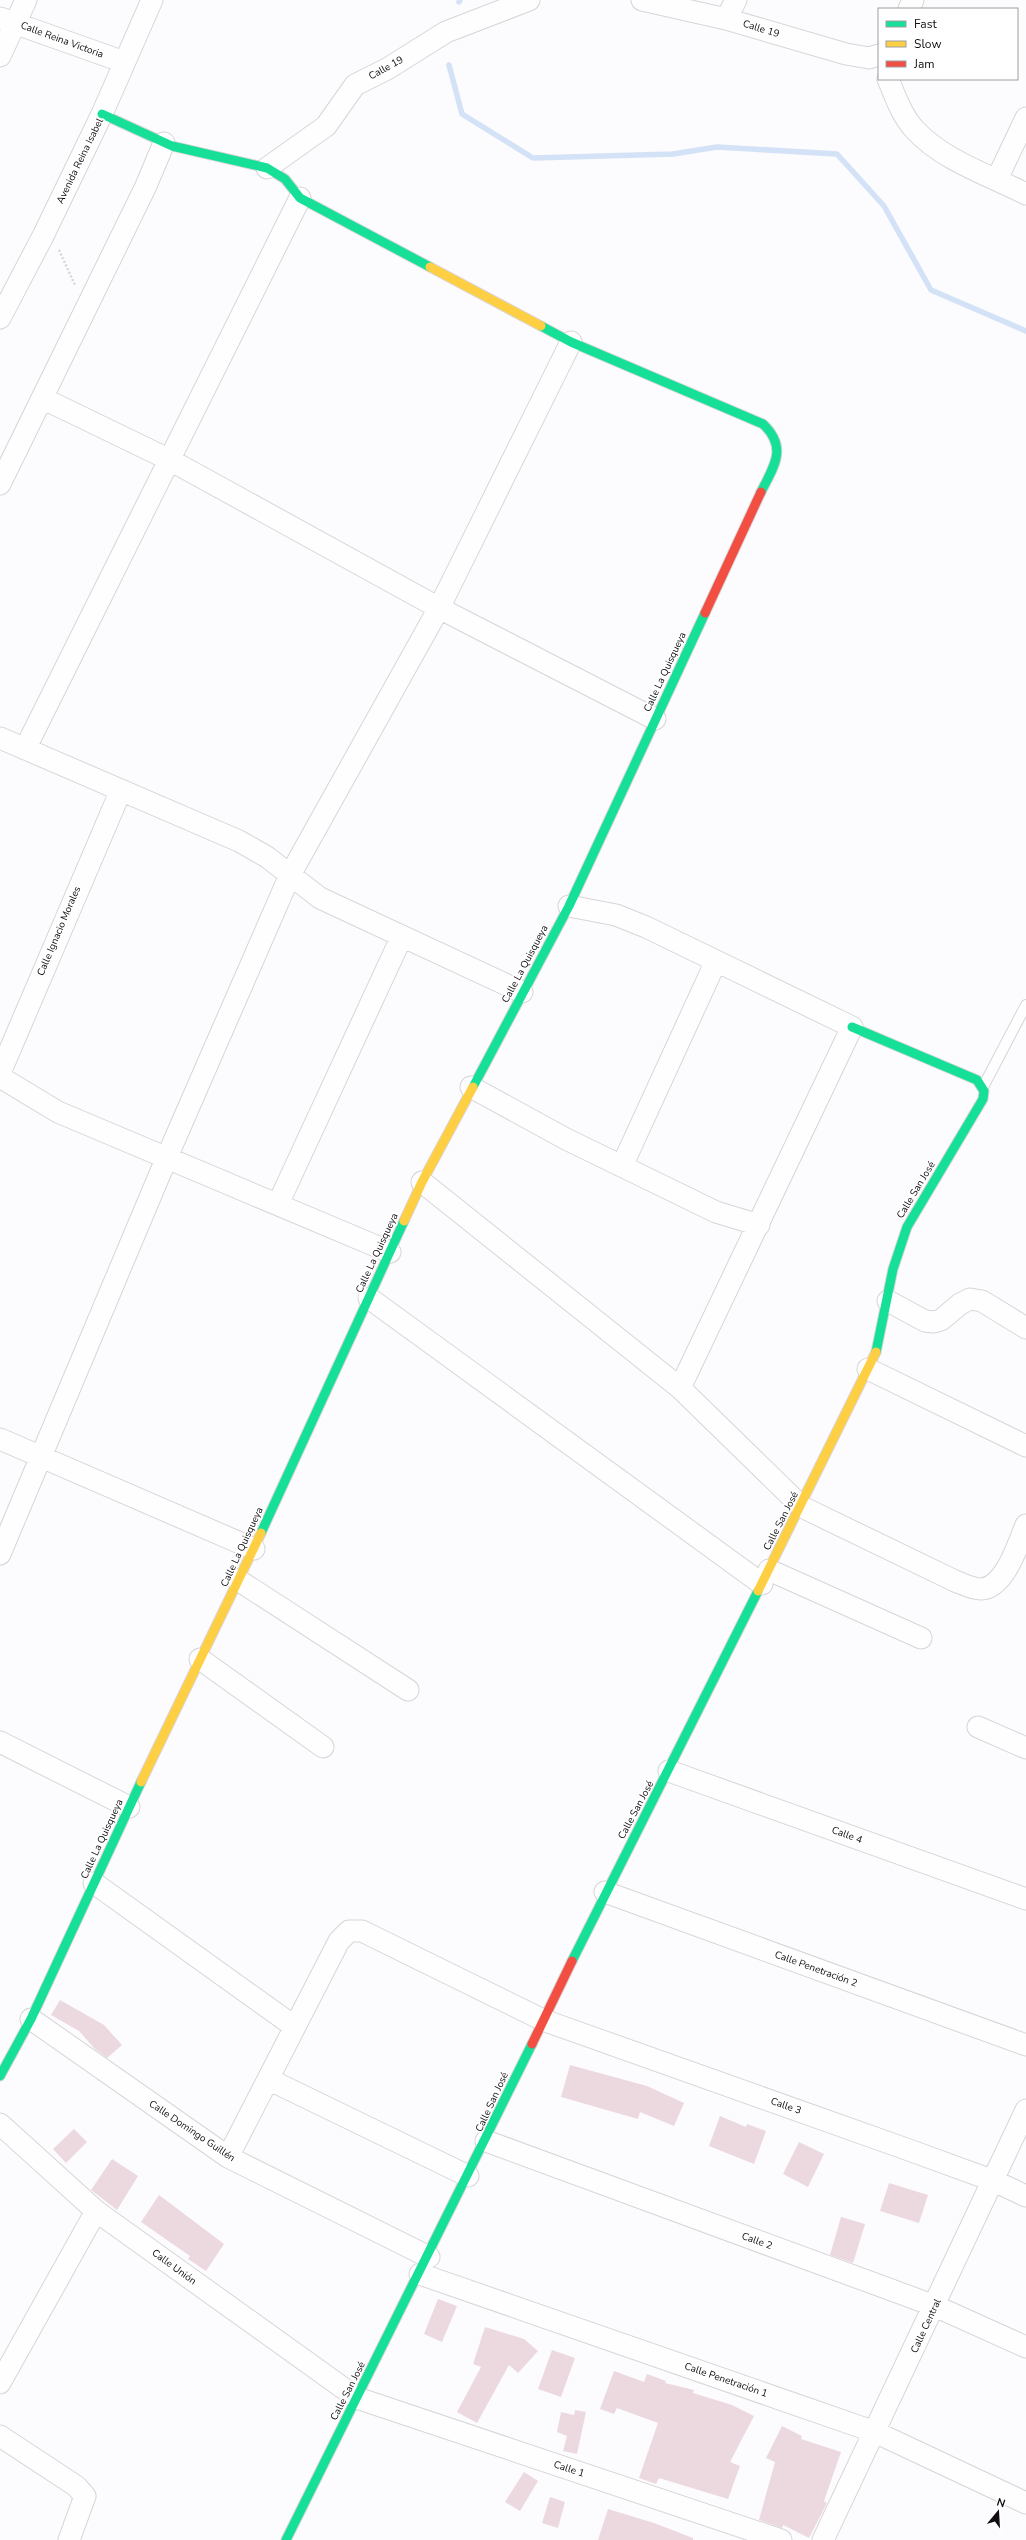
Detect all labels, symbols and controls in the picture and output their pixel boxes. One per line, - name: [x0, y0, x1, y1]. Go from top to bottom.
- legend: [878, 8, 1018, 80]
- text: Fast: [914, 16, 937, 32]
- street label: Calle 19: [741, 17, 781, 41]
- street label: Calle Reina Victoria: [19, 18, 105, 62]
- text: Slow: [914, 36, 942, 52]
- street label: Calle 19: [366, 53, 406, 83]
- text: Jam: [913, 56, 935, 72]
- street label: Avenida Reina Isabel: [53, 116, 107, 206]
- street label: Calle La Quisqueya: [640, 630, 690, 714]
- street label: Calle Ignacio Morales: [34, 884, 84, 978]
- street label: Calle La Quisqueya: [499, 923, 551, 1005]
- street label: Calle San José: [893, 1159, 939, 1221]
- street label: Calle La Quisqueya: [352, 1211, 402, 1295]
- street label: Calle San José: [760, 1489, 802, 1553]
- street label: Calle La Quisqueya: [217, 1505, 267, 1589]
- street label: Calle San José: [615, 1778, 657, 1842]
- street label: Calle La Quisqueya: [77, 1797, 127, 1881]
- street label: Calle 4: [830, 1823, 864, 1847]
- street label: Calle Penetración 2: [773, 1948, 859, 1990]
- street label: Calle San José: [472, 2070, 512, 2134]
- street label: Calle 3: [769, 2094, 803, 2118]
- street label: Calle Domingo Guillén: [146, 2097, 238, 2165]
- street label: Calle 2: [740, 2229, 774, 2253]
- street label: Calle Unión: [149, 2246, 199, 2288]
- street label: Calle Central: [907, 2297, 945, 2355]
- street label: Calle San José: [327, 2359, 369, 2423]
- street label: Calle Penetración 1: [683, 2359, 769, 2401]
- street label: Calle 1: [552, 2457, 586, 2481]
- north arrow: [978, 2492, 1018, 2532]
- text: N: [995, 2495, 1007, 2511]

